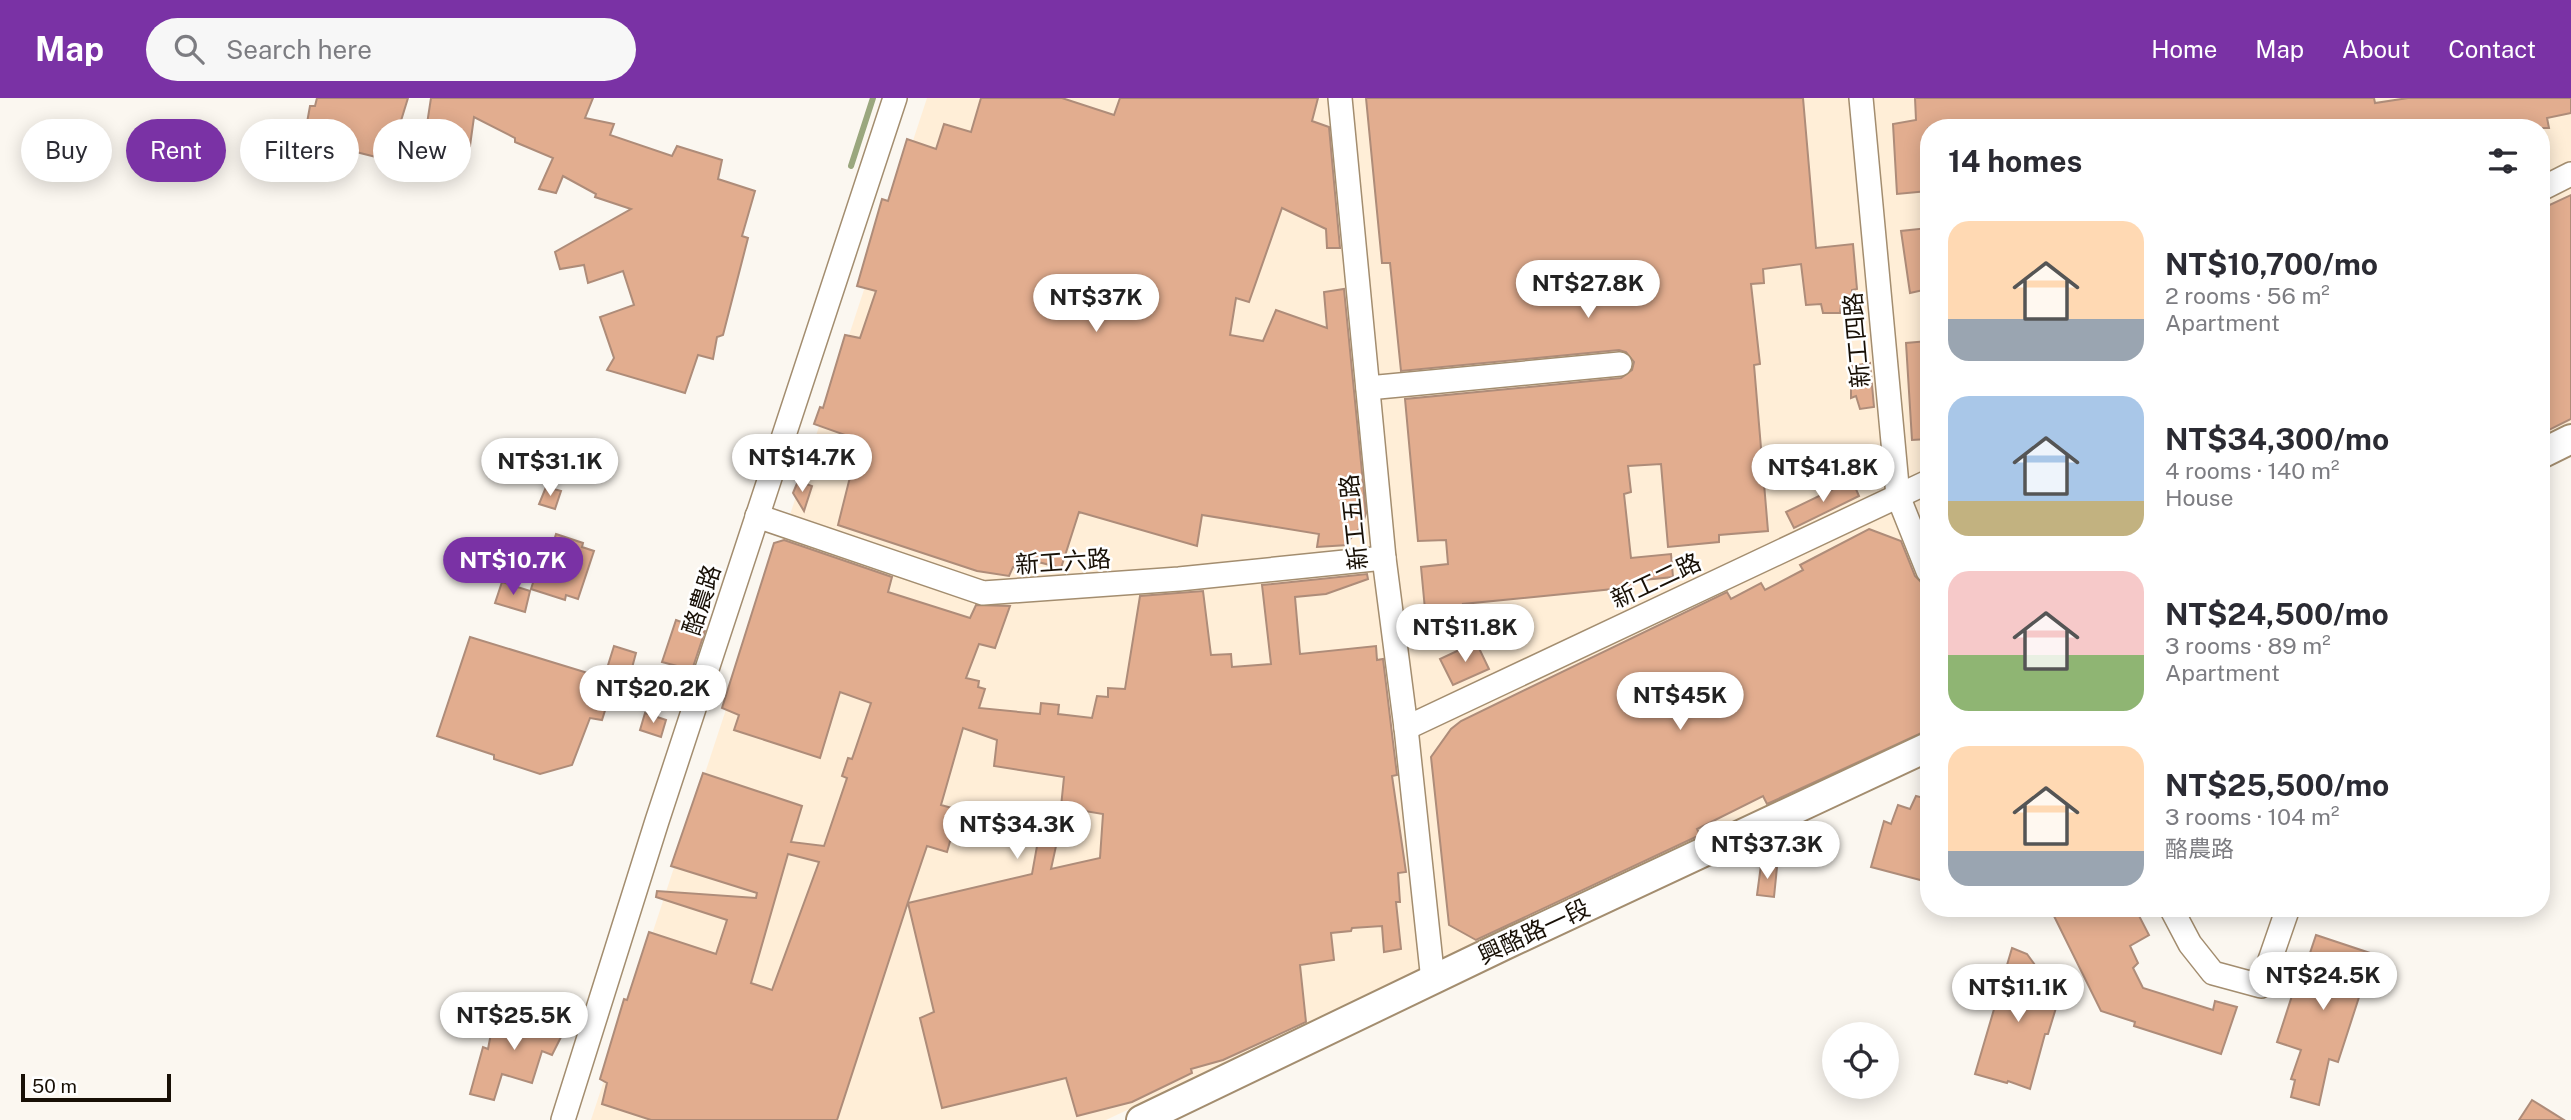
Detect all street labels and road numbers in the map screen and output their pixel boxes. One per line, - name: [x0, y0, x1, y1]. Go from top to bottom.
- street label: 新工四路: [1838, 291, 1874, 389]
- street label: 新工五路: [1334, 473, 1372, 571]
- street label: 新工六路: [1014, 544, 1112, 578]
- street label: 新工二路: [1606, 547, 1705, 613]
- street label: 酪農路: [677, 561, 725, 638]
- street label: 興酪路一段: [1473, 893, 1594, 969]

